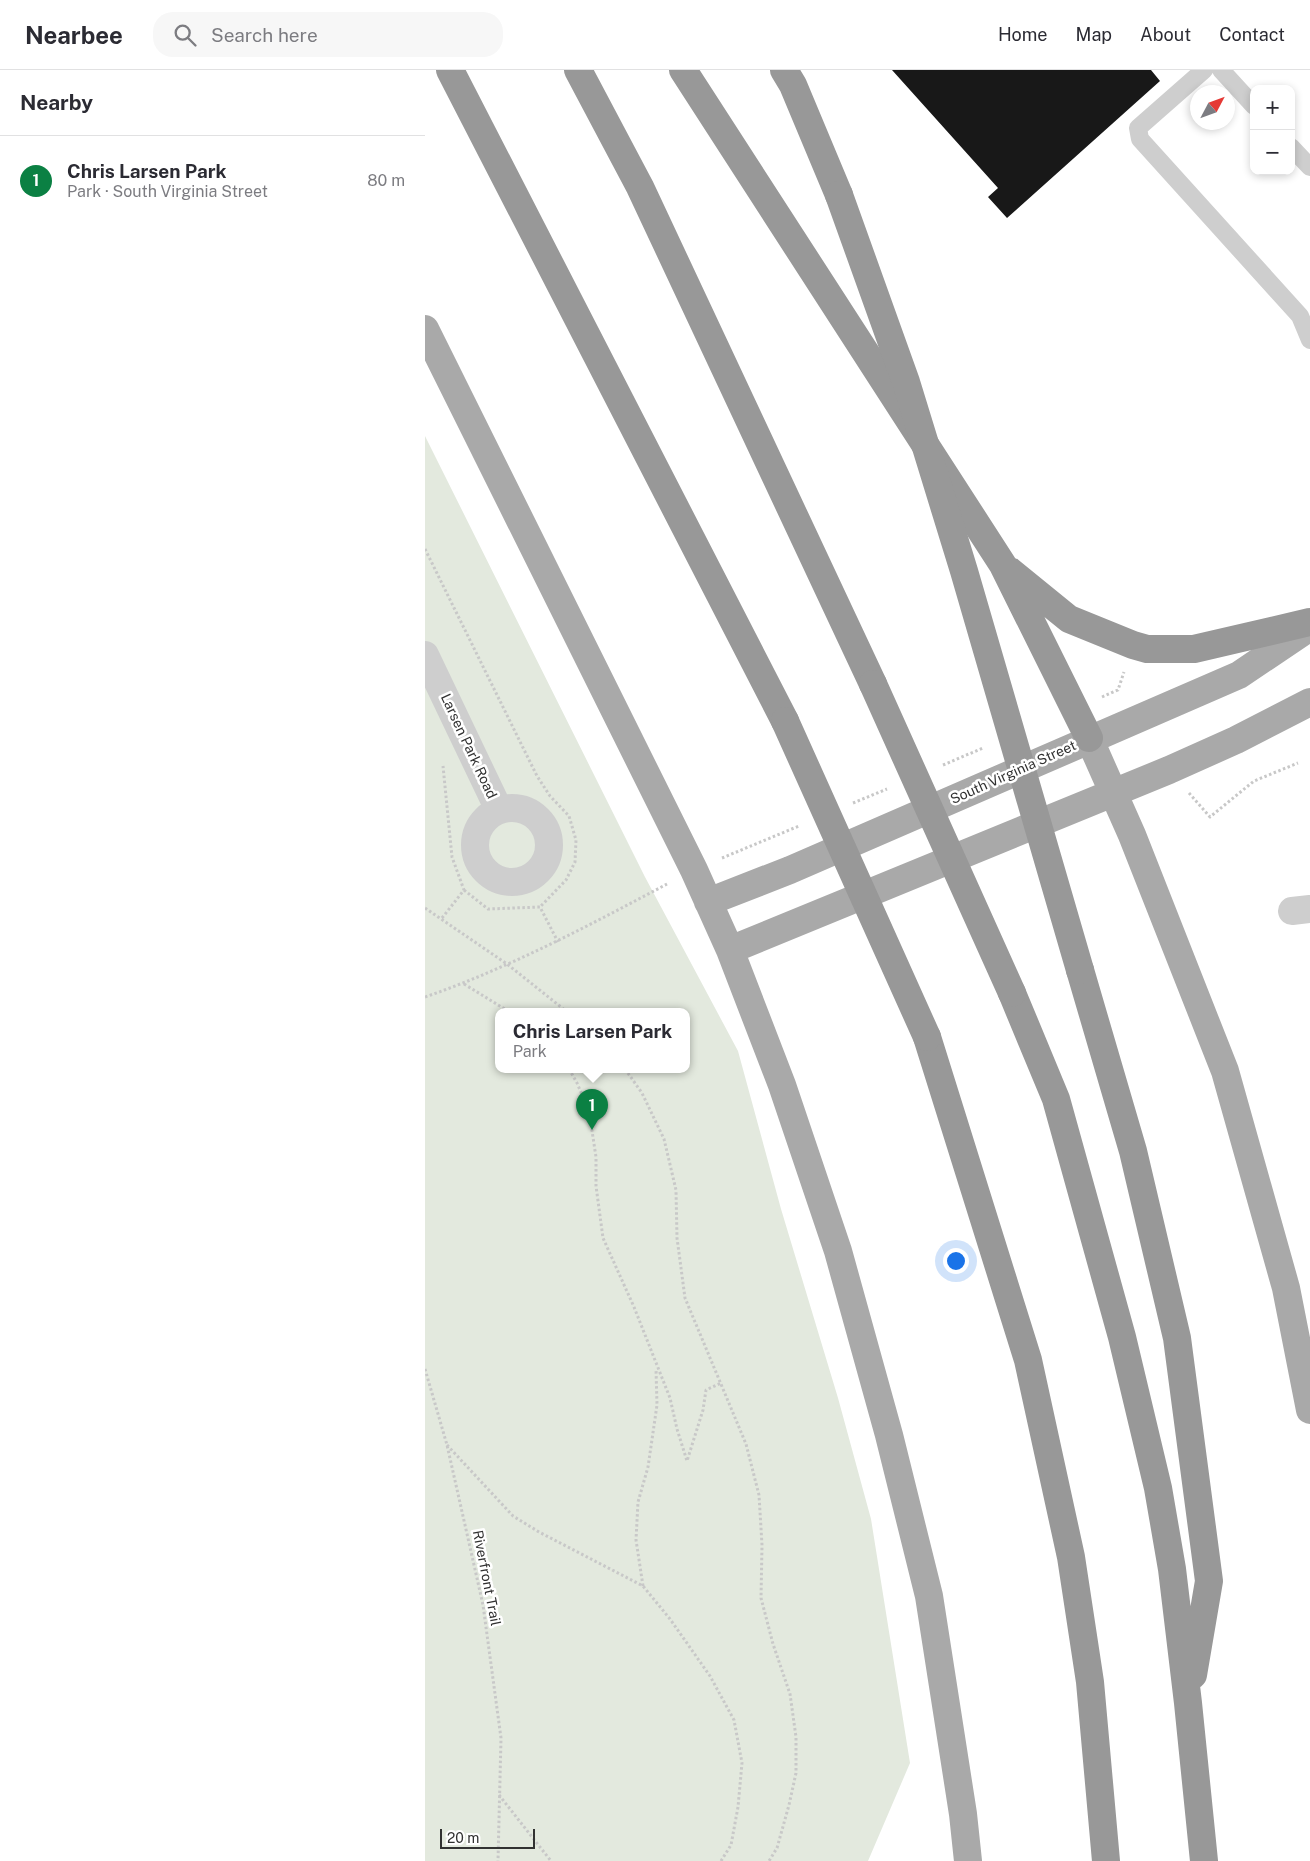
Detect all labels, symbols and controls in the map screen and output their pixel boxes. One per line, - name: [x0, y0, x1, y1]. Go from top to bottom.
- search box: [153, 12, 503, 57]
- text: Nearbee: [25, 21, 123, 49]
- icon: search: [171, 21, 199, 49]
- text: Search here: [211, 24, 318, 46]
- text: Home: [998, 24, 1048, 45]
- text: Map: [1076, 24, 1112, 45]
- text: About: [1140, 24, 1191, 45]
- text: Contact: [1219, 24, 1285, 45]
- north arrow: [1190, 85, 1235, 130]
- map controls: [1250, 85, 1295, 175]
- button: +: [1250, 85, 1295, 130]
- text: Nearby: [20, 90, 93, 115]
- button: −: [1250, 130, 1295, 175]
- text: Chris Larsen Park: [67, 160, 227, 182]
- text: 1: [33, 171, 39, 190]
- text: 80 m: [367, 171, 405, 190]
- text: Park · South Virginia Street: [67, 182, 268, 201]
- street label: Larsen Park Road: [438, 691, 500, 801]
- street label: South Virginia Street: [948, 737, 1078, 807]
- popup: [495, 1008, 690, 1073]
- text: Chris Larsen Park: [513, 1020, 672, 1042]
- text: Park: [513, 1042, 547, 1061]
- pin: 1: [576, 1089, 608, 1130]
- your location: [943, 1248, 969, 1274]
- street label: Riverfront Trail: [470, 1529, 504, 1627]
- scale bar: [440, 1826, 535, 1849]
- text: 20 m: [447, 1830, 479, 1846]

